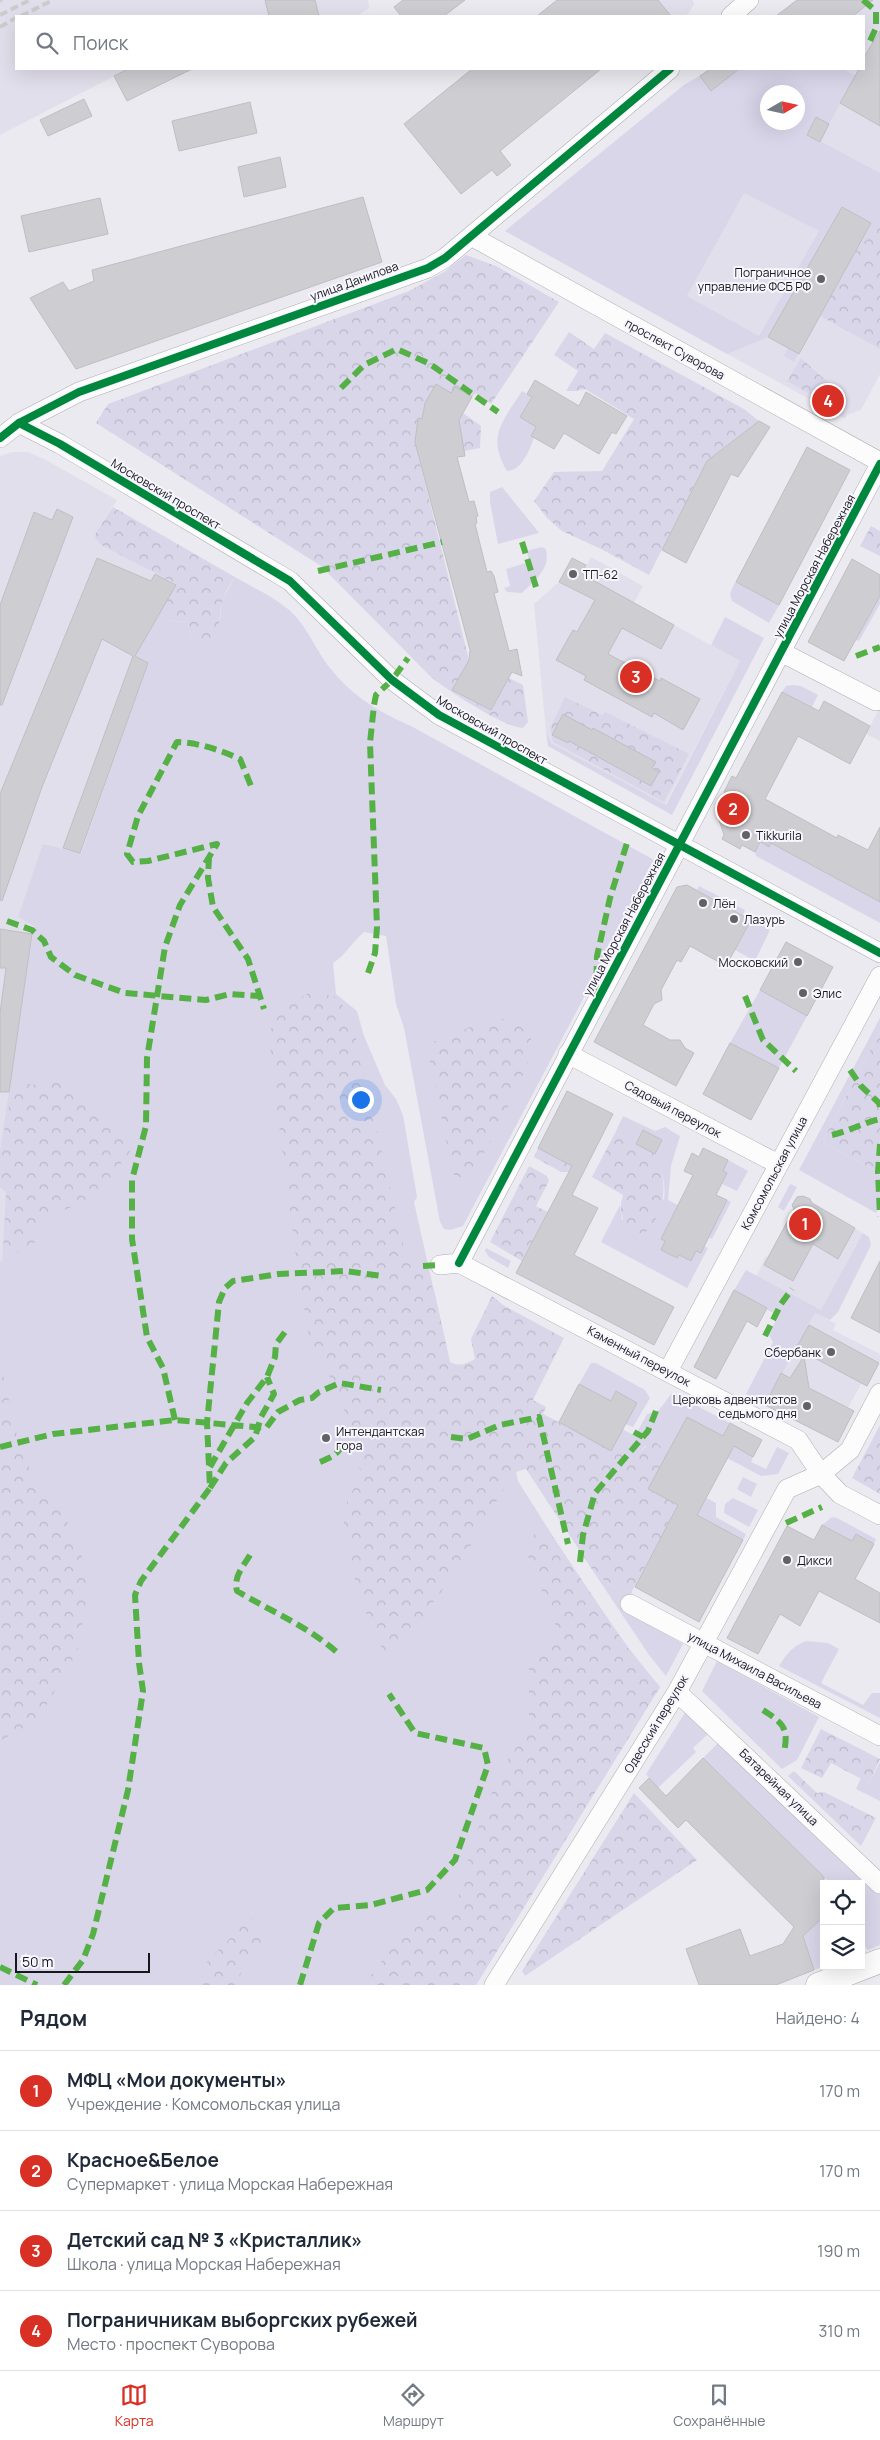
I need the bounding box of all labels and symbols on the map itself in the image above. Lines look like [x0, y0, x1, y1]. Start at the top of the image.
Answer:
north arrow [760, 85, 805, 130]
street label: улица Данилова [307, 257, 401, 305]
place label: Пограничное управление ФСБ РФ [698, 264, 811, 295]
marker: Пограничное управление ФСБ РФ [815, 273, 827, 285]
street label: проспект Суворова [622, 314, 728, 384]
pin: 4 [812, 382, 844, 420]
street label: Московский проспект [108, 454, 224, 534]
street label: улица Морская Набережная [769, 491, 859, 641]
place label: ТП-62 [583, 566, 618, 583]
marker: ТП-62 [567, 568, 579, 580]
pin: 3 [620, 658, 652, 696]
street label: Московский проспект [433, 691, 551, 769]
pin: 2 [717, 790, 749, 828]
place label: Tikkurila [756, 827, 802, 844]
marker: Tikkurila [740, 829, 752, 841]
street label: улица Морская Набережная [579, 849, 669, 999]
place label: Лён [713, 895, 736, 912]
marker: Лён [697, 897, 709, 909]
place label: Лазурь [744, 911, 785, 928]
marker: Лазурь [728, 913, 740, 925]
place label: Московский [719, 954, 788, 971]
marker: Московский [792, 956, 804, 968]
place label: Элис [813, 985, 842, 1002]
marker: Элис [797, 987, 809, 999]
street label: Садовый переулок [622, 1076, 725, 1142]
your location [348, 1087, 374, 1113]
street label: Комсомольская улица [737, 1113, 811, 1233]
pin: 1 [789, 1205, 821, 1243]
street label: Каменный переулок [584, 1322, 694, 1391]
place label: Сбербанк [765, 1344, 822, 1361]
marker: Сбербанк [825, 1346, 837, 1358]
place label: Церковь адвентистов седьмого дня [673, 1391, 798, 1422]
marker: Церковь адвентистов седьмого дня [801, 1400, 813, 1412]
place label: Интендантская гора [336, 1423, 424, 1454]
marker: Интендантская гора [320, 1432, 332, 1444]
place label: Дикси [797, 1552, 832, 1569]
marker: Дикси [781, 1554, 793, 1566]
street label: улица Михаила Васильева [685, 1627, 825, 1713]
street label: Одесский переулок [620, 1671, 693, 1776]
street label: Батарейная улица [736, 1745, 822, 1829]
scale bar [15, 1950, 150, 1973]

